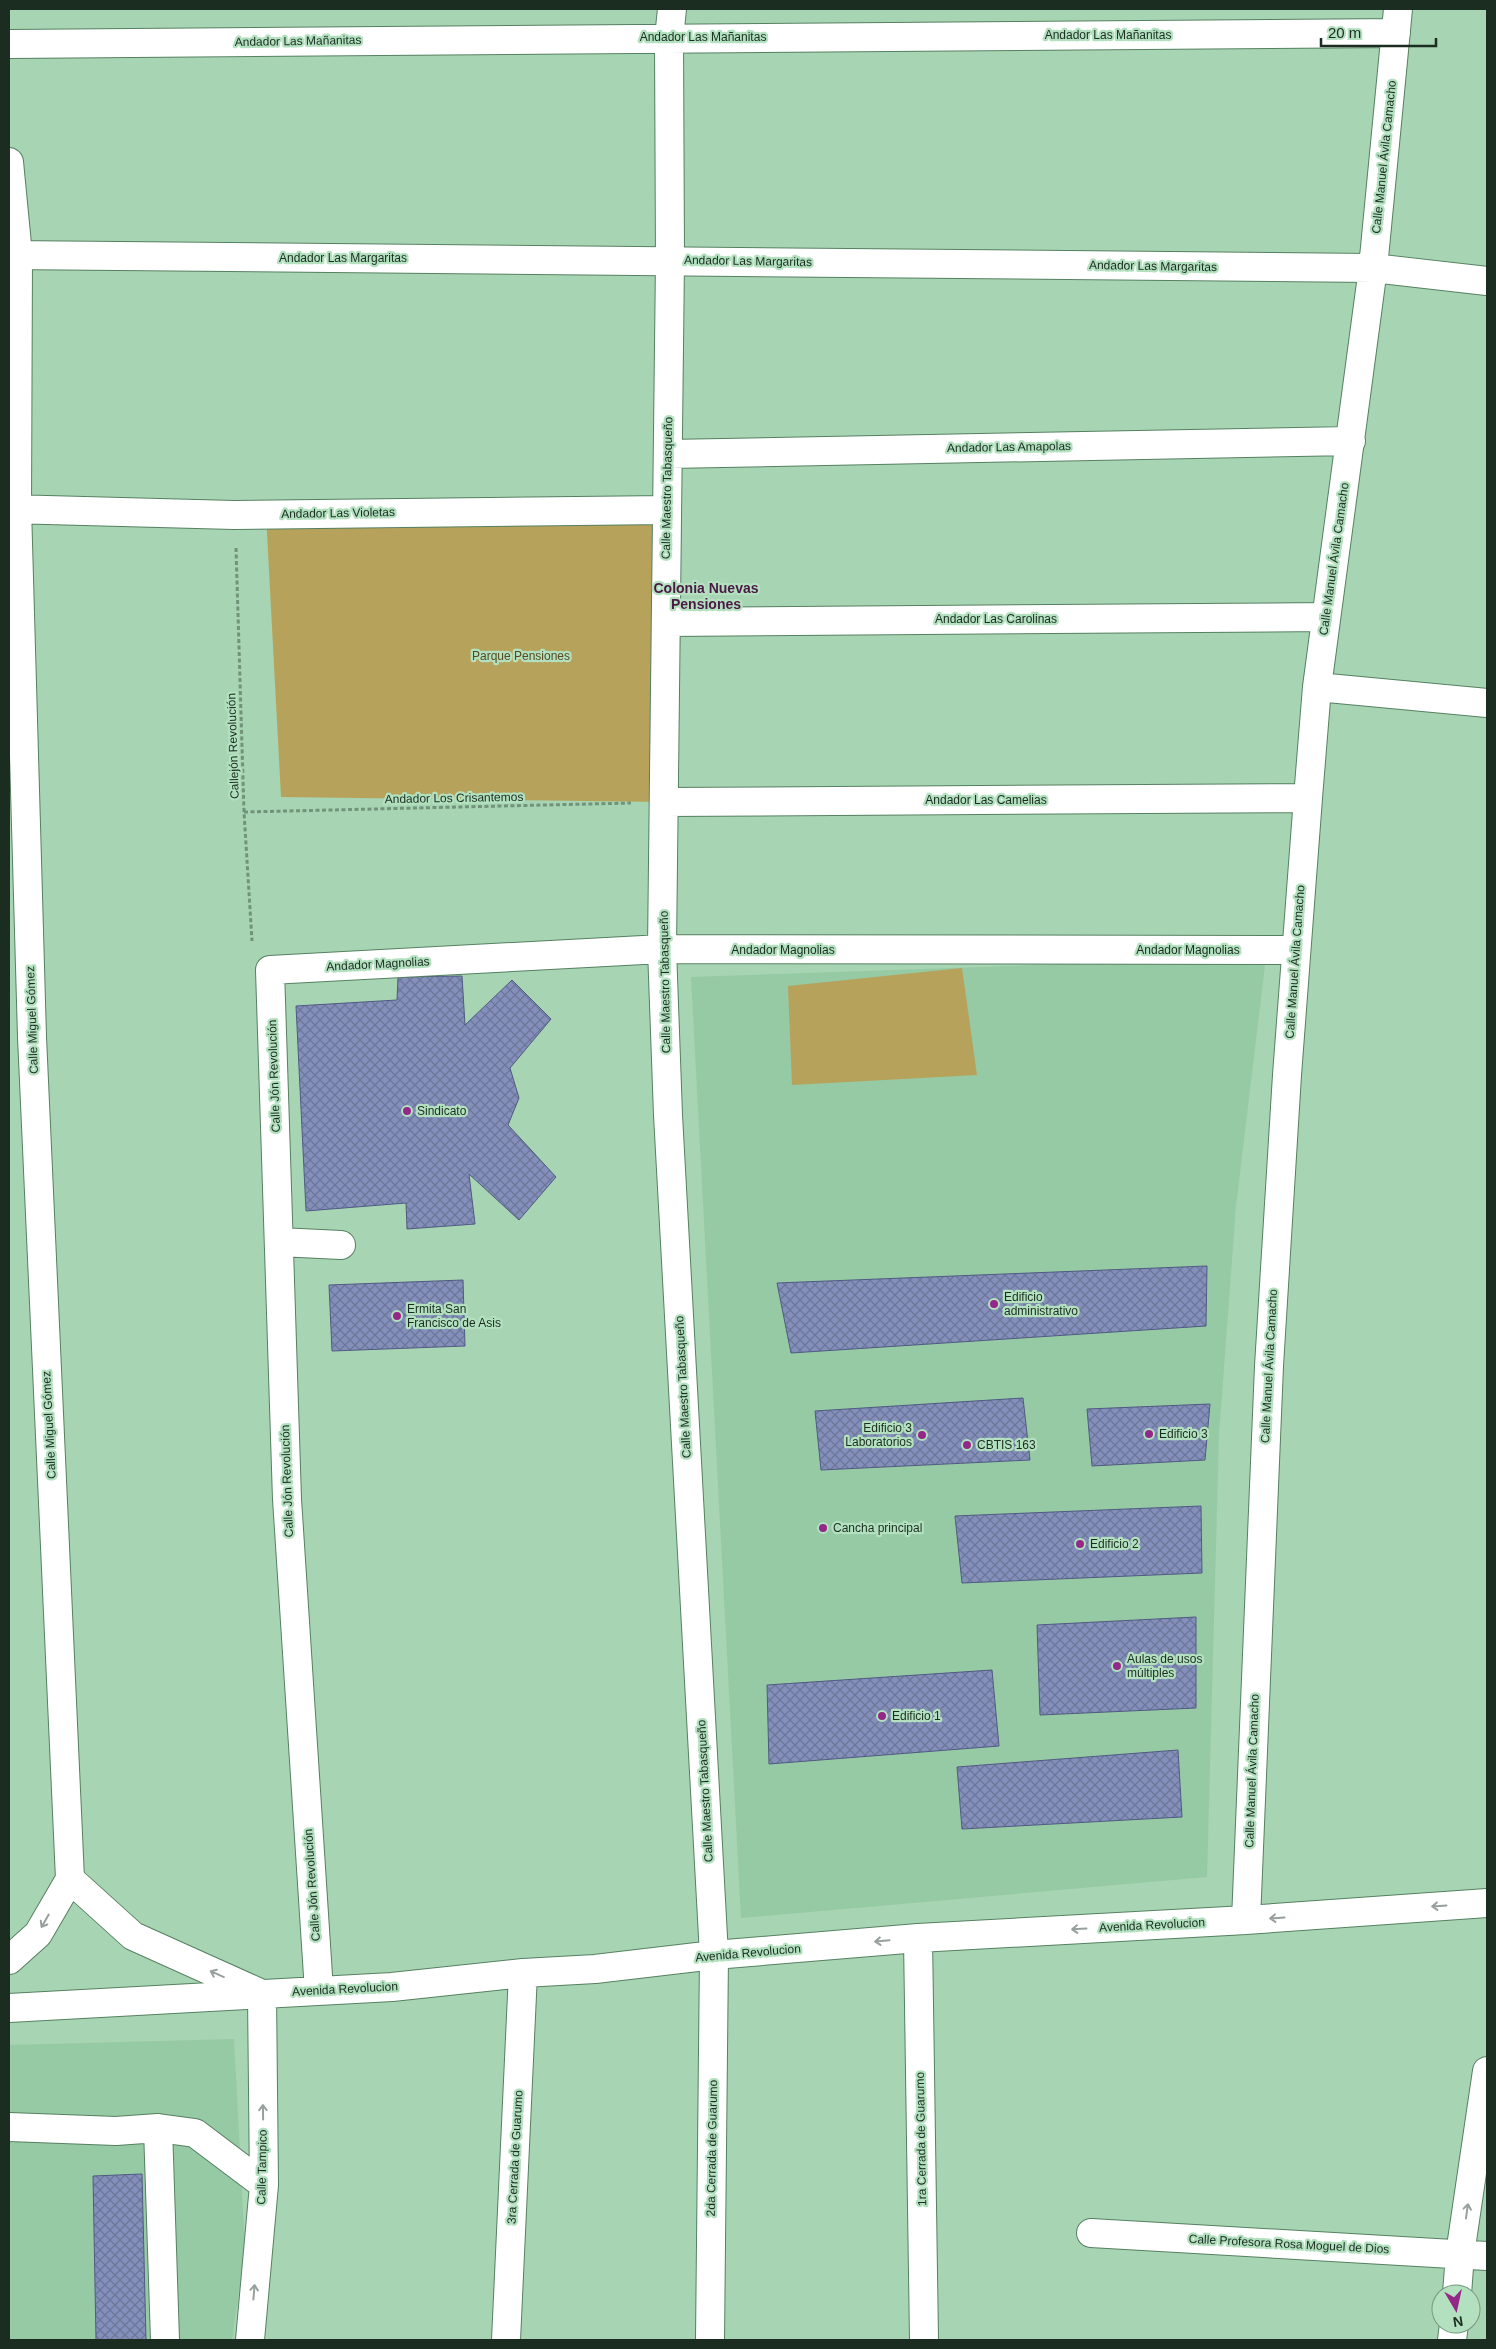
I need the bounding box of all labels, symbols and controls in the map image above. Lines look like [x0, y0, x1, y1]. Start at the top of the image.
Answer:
scale bar [1321, 15, 1436, 47]
text: 20 m [1328, 24, 1361, 41]
street label: Andador Las Mañanitas [1045, 28, 1171, 42]
street label: Andador Las Mañanitas [640, 30, 766, 44]
street label: Andador Las Mañanitas [235, 33, 361, 49]
street label: Calle Manuel Ávila Camacho [1368, 79, 1399, 234]
street label: Andador Las Margaritas [279, 251, 407, 265]
street label: Andador Las Margaritas [684, 253, 812, 269]
street label: Andador Las Margaritas [1089, 258, 1217, 274]
street label: Calle Maestro Tabasqueño [659, 416, 675, 559]
street label: Andador Las Amapolas [947, 439, 1071, 455]
street label: Calle Manuel Ávila Camacho [1315, 481, 1352, 636]
street label: Andador Las Violetas [281, 505, 395, 521]
district label: Colonia Nuevas Pensiones [653, 580, 759, 612]
street label: Andador Las Carolinas [935, 612, 1057, 626]
park label: Parque Pensiones [472, 649, 570, 663]
street label: Callejón Revolución [224, 693, 242, 799]
street label: Andador Los Crisantemos [385, 790, 523, 806]
street label: Andador Las Camelias [925, 793, 1047, 807]
street label: Calle Manuel Ávila Camacho [1282, 884, 1307, 1039]
street label: Calle Maestro Tabasqueño [657, 910, 673, 1053]
street label: Andador Magnolias [731, 943, 835, 957]
street label: Andador Magnolias [1136, 943, 1240, 957]
street label: Andador Magnolias [326, 954, 430, 974]
street label: Calle Miguel Gómez [23, 966, 41, 1074]
street label: Calle Jón Revolución [265, 1019, 283, 1133]
place label: Sindicato [417, 1104, 467, 1118]
marker: Sindicato [401, 1105, 413, 1117]
street label: Calle Manuel Ávila Camacho [1257, 1288, 1280, 1443]
place label: Edificio administrativo [1004, 1290, 1078, 1318]
marker: Edificio administrativo [988, 1298, 1000, 1310]
place label: Ermita San Francisco de Asis [407, 1302, 501, 1330]
marker: Ermita San Francisco de Asis [391, 1310, 403, 1322]
street label: Calle Maestro Tabasqueño [672, 1315, 694, 1459]
street label: Calle Miguel Gómez [39, 1371, 59, 1479]
place label: Edificio 3 Laboratorios [845, 1421, 912, 1449]
street label: Calle Jón Revolución [278, 1424, 296, 1538]
place label: Edificio 3 [1159, 1427, 1208, 1441]
marker: Edificio 3 [1143, 1428, 1155, 1440]
marker: Edificio 3 Laboratorios [916, 1429, 928, 1441]
place label: CBTIS 163 [977, 1438, 1036, 1452]
marker: CBTIS 163 [961, 1439, 973, 1451]
place label: Cancha principal [833, 1521, 922, 1535]
marker: Cancha principal [817, 1522, 829, 1534]
place label: Edificio 2 [1090, 1537, 1139, 1551]
marker: Edificio 2 [1074, 1538, 1086, 1550]
place label: Aulas de usos múltiples [1127, 1652, 1202, 1680]
marker: Aulas de usos múltiples [1111, 1660, 1123, 1672]
street label: Calle Manuel Ávila Camacho [1241, 1693, 1262, 1848]
place label: Edificio 1 [892, 1709, 941, 1723]
marker: Edificio 1 [876, 1710, 888, 1722]
street label: Calle Maestro Tabasqueño [694, 1719, 716, 1863]
street label: Calle Jón Revolución [301, 1828, 323, 1942]
one-way arrow [1431, 1902, 1447, 1911]
one-way arrow [40, 1913, 50, 1928]
one-way arrow [1269, 1913, 1285, 1923]
street label: Avenida Revolucion [1099, 1915, 1205, 1935]
one-way arrow [1072, 1925, 1088, 1934]
one-way arrow [875, 1936, 891, 1946]
street label: Avenida Revolucion [695, 1941, 801, 1965]
one-way arrow [210, 1969, 225, 1979]
street label: Avenida Revolucion [292, 1979, 398, 1999]
street label: 1ra Cerrada de Guarumo [913, 2072, 929, 2206]
street label: 2da Cerrada de Guarumo [704, 2079, 720, 2216]
street label: 3ra Cerrada de Guarumo [505, 2089, 526, 2224]
one-way arrow [258, 2104, 268, 2120]
street label: Calle Tampico [254, 2129, 270, 2205]
one-way arrow [1462, 2203, 1472, 2219]
street label: Calle Profesora Rosa Moguel de Dios [1188, 2232, 1390, 2256]
one-way arrow [249, 2284, 259, 2300]
north arrow [1431, 2284, 1481, 2334]
text: N [1452, 2313, 1464, 2331]

